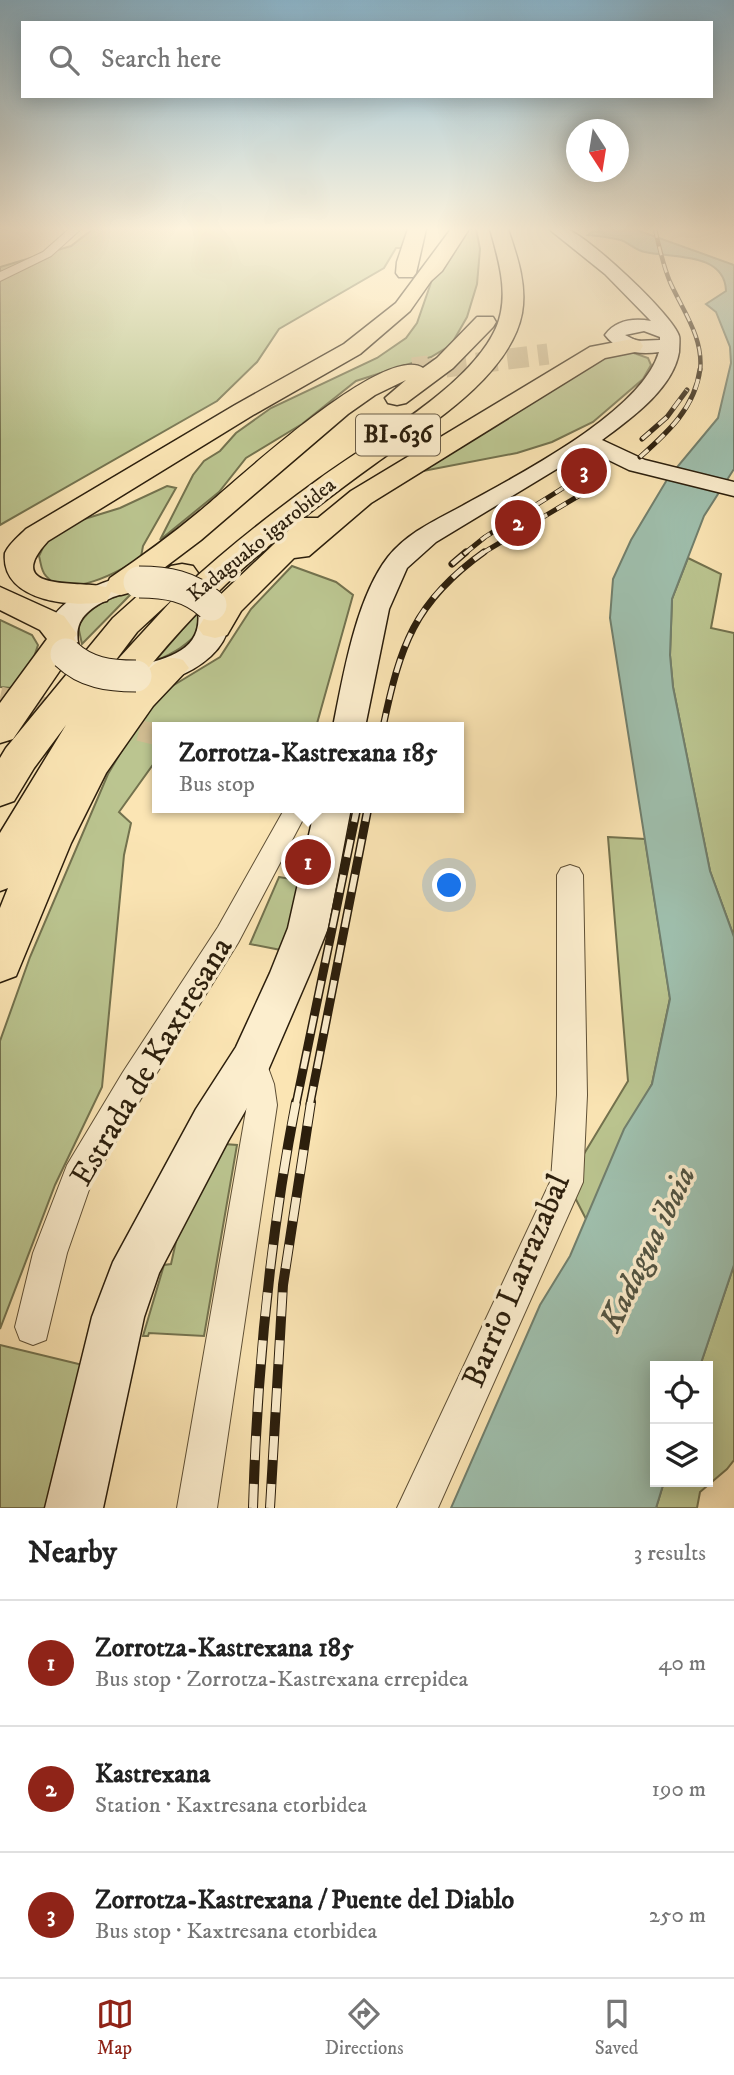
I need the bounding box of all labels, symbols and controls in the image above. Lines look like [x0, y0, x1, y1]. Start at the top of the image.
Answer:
search box [21, 21, 713, 98]
icon: search [45, 41, 83, 79]
text: Search here [101, 43, 221, 76]
north arrow [566, 119, 629, 182]
road number: BI-636 [356, 414, 440, 456]
pin: 3 [561, 445, 607, 497]
street label: Kadaguako igarobidea [183, 472, 341, 608]
pin: 2 [495, 497, 541, 549]
popup [152, 722, 464, 813]
text: Zorrotza-Kastrexana 185 [179, 737, 437, 770]
text: Bus stop [179, 770, 255, 799]
pin: 1 [285, 836, 331, 888]
your location [432, 868, 466, 902]
street label: Estrada de Kaxtresana [62, 930, 242, 1194]
water label: Kadagua ibaia [590, 1160, 706, 1339]
street label: Barrio Larrazabal [454, 1168, 580, 1394]
map controls [650, 1361, 713, 1487]
button: locate [650, 1361, 713, 1424]
button: layers [650, 1424, 713, 1487]
text: Nearby [28, 1535, 117, 1572]
text: 3 results [634, 1539, 706, 1568]
text: Zorrotza-Kastrexana 185 [95, 1632, 354, 1665]
text: 1 [47, 1649, 55, 1678]
text: 40 m [658, 1649, 706, 1678]
text: Bus stop · Zorrotza-Kastrexana errepidea [95, 1665, 468, 1694]
text: Kastrexana [95, 1758, 210, 1791]
text: 2 [45, 1775, 57, 1804]
text: 190 m [652, 1775, 706, 1804]
text: Station · Kaxtresana etorbidea [95, 1791, 367, 1820]
text: Zorrotza-Kastrexana / Puente del Diablo [95, 1884, 514, 1917]
text: 3 [47, 1901, 55, 1930]
text: 250 m [649, 1901, 706, 1930]
text: Bus stop · Kaxtresana etorbidea [95, 1917, 377, 1946]
tab: Map [96, 1995, 134, 2060]
tab: Directions [325, 1995, 404, 2060]
tab: Saved [595, 1995, 638, 2060]

